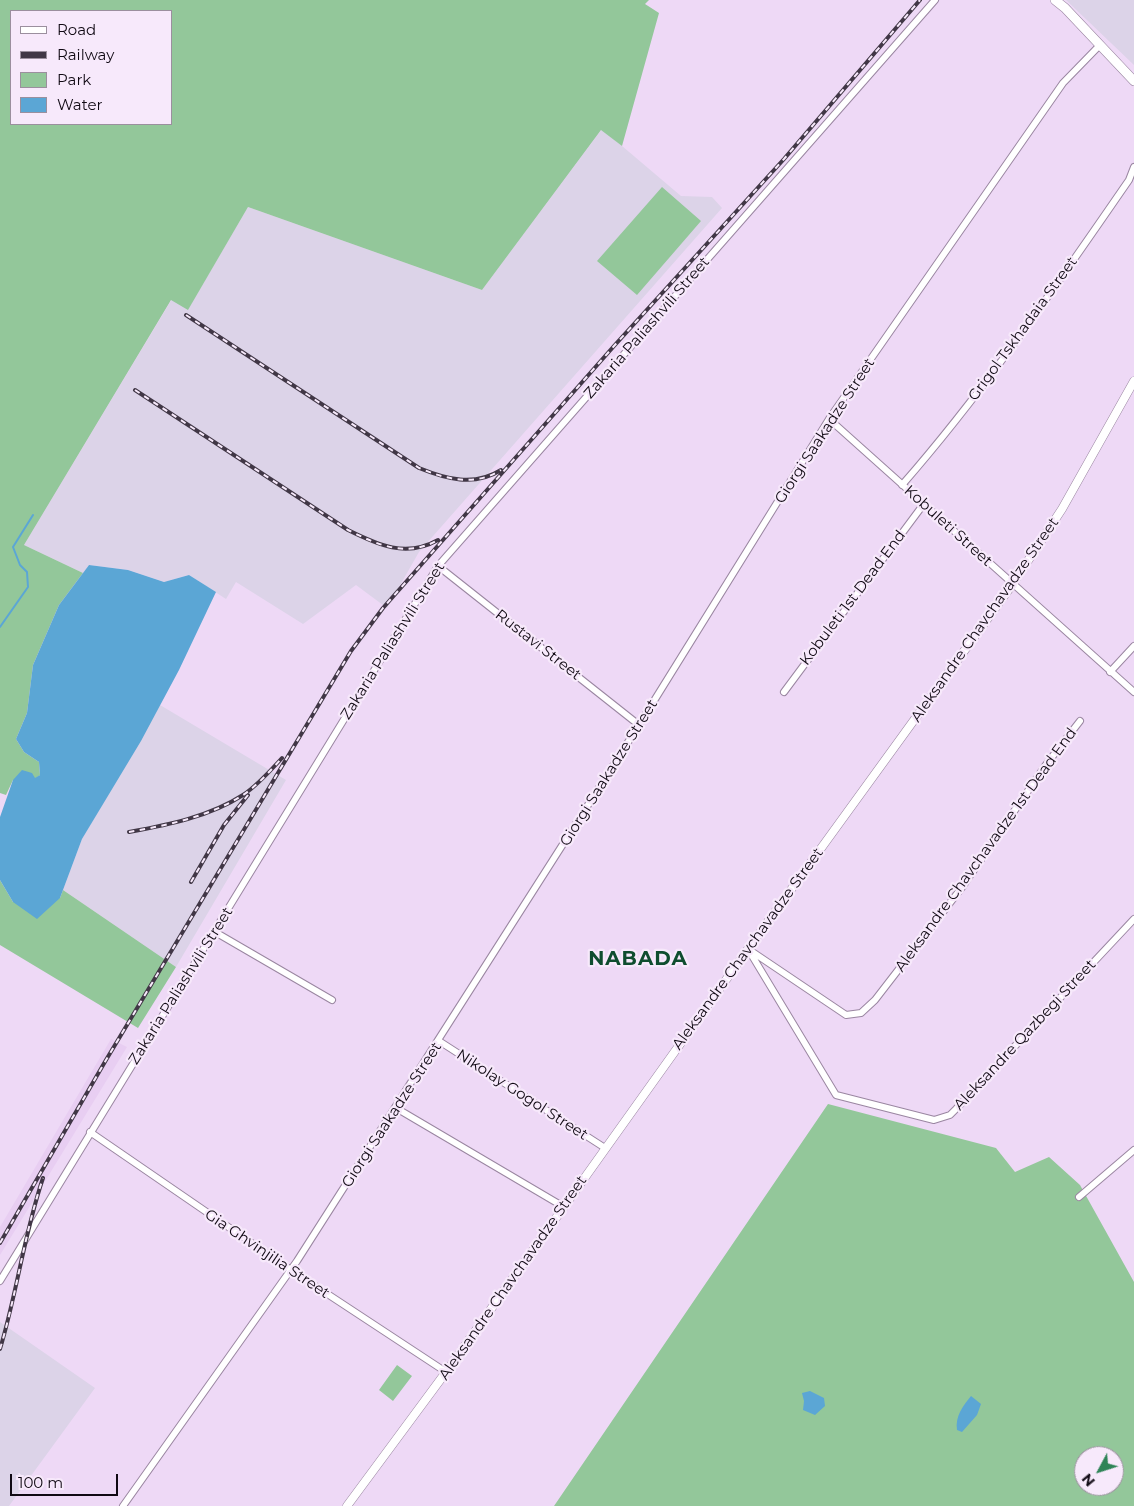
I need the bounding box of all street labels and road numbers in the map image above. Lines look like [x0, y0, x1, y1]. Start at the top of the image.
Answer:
street label: Zakaria Paliashvili Street [580, 253, 714, 403]
street label: Grigol Tskhadaia Street [965, 253, 1081, 405]
street label: Giorgi Saakadze Street [771, 355, 879, 507]
street label: Kobuleti Street [900, 482, 996, 570]
street label: Aleksandre Chavchavadze Street [907, 514, 1063, 726]
street label: Kobuleti 1st Dead End [796, 527, 910, 669]
street label: Zakaria Paliashvili Street [337, 559, 449, 723]
street label: Rustavi Street [491, 606, 585, 684]
street label: Giorgi Saakadze Street [556, 696, 662, 850]
street label: Aleksandre Chavchavadze 1st Dead End [891, 725, 1081, 975]
street label: Aleksandre Chavchavadze Street [669, 845, 827, 1053]
street label: Zakaria Paliashvili Street [125, 904, 237, 1068]
street label: Aleksandre Qazbegi Street [950, 956, 1100, 1114]
street label: Giorgi Saakadze Street [338, 1039, 446, 1191]
street label: Nikolay Gogol Street [453, 1046, 591, 1144]
street label: Aleksandre Chavchavadze Street [435, 1172, 591, 1384]
street label: Gia Ghvinjilia Street [201, 1206, 333, 1302]

